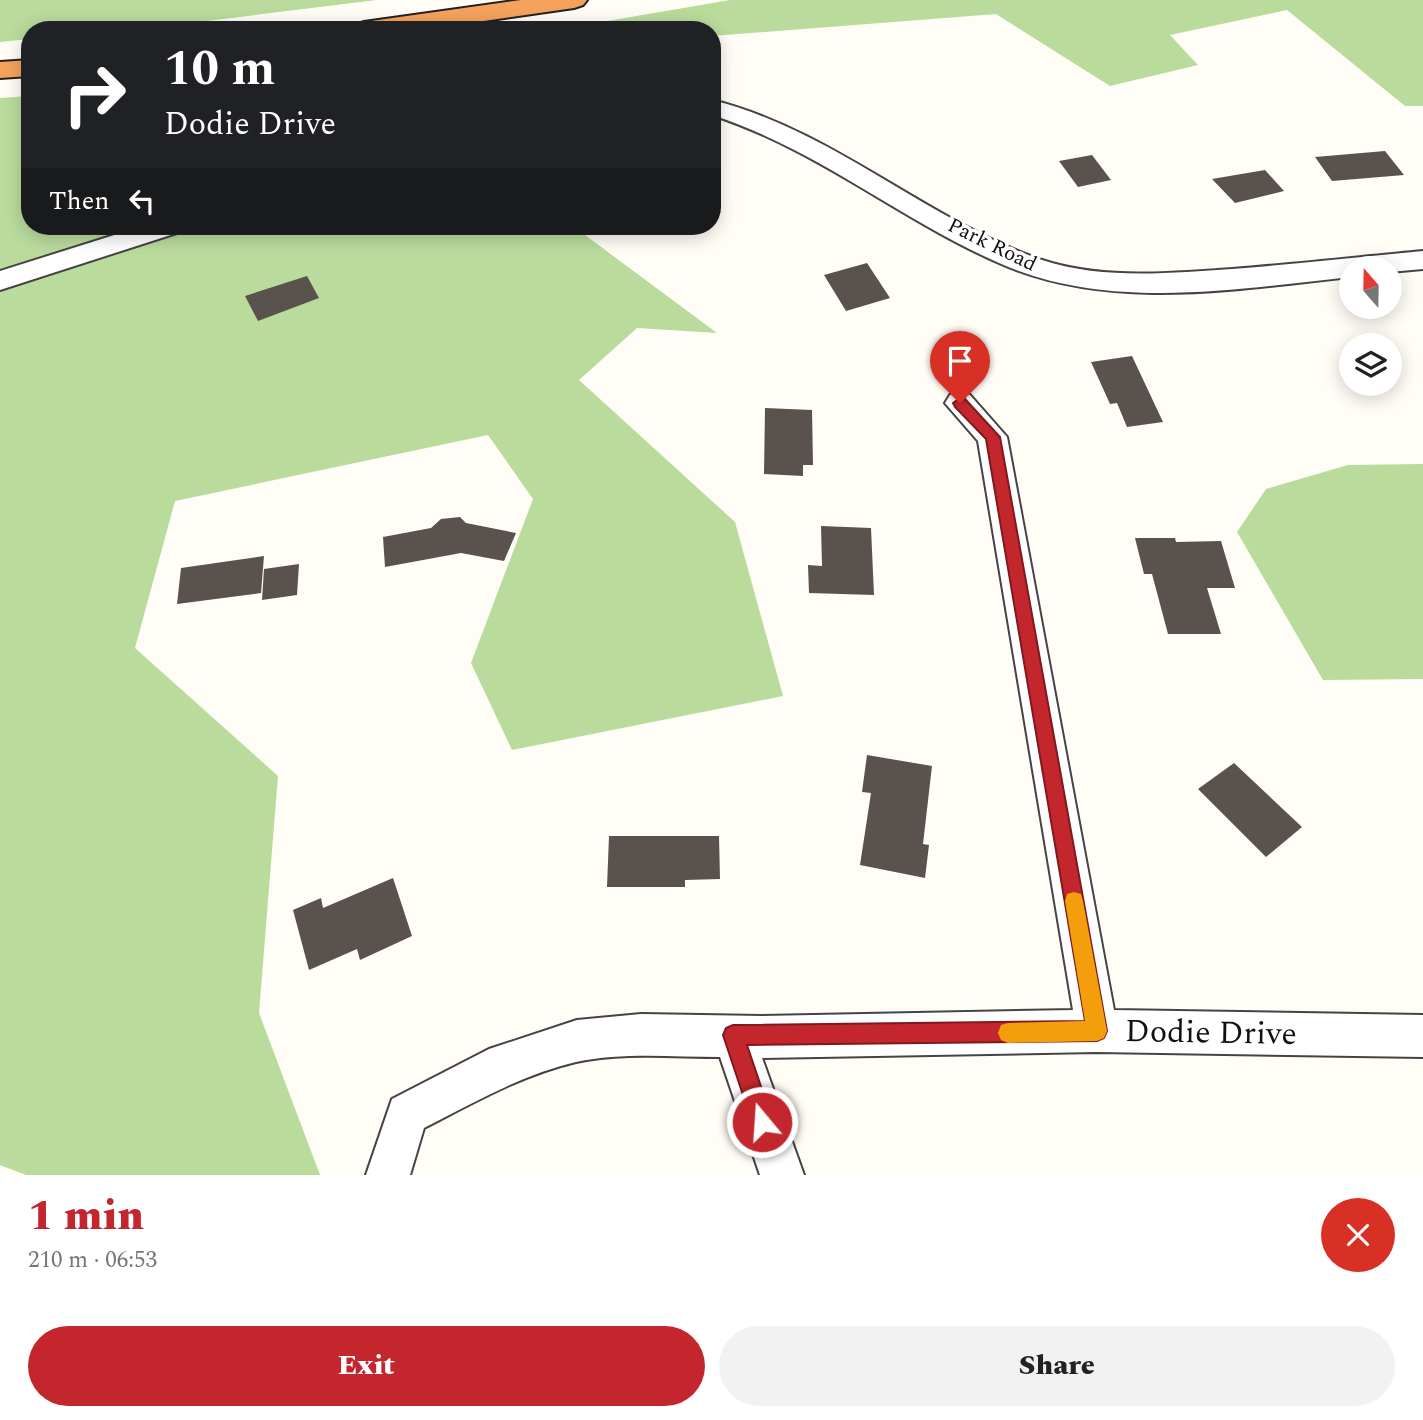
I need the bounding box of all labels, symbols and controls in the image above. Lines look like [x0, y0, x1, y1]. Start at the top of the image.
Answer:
text: 10 m [164, 32, 275, 107]
icon: right [49, 49, 140, 140]
text: Dodie Drive [164, 100, 336, 149]
text: Then [49, 181, 109, 221]
icon: left [123, 182, 161, 220]
street label: Park Road [942, 210, 1042, 280]
north arrow [1339, 256, 1402, 318]
map controls [1339, 256, 1402, 396]
pin [930, 331, 990, 403]
button: layers [1339, 333, 1402, 396]
icon: arrive [941, 342, 979, 380]
street label: Dodie Drive [1125, 1007, 1297, 1059]
position arrow [725, 1085, 799, 1159]
text: 1 min [28, 1185, 144, 1248]
button: close [1321, 1198, 1395, 1272]
text: 210 m · 06:53 [28, 1243, 157, 1278]
button: Exit [28, 1326, 705, 1406]
button: Share [719, 1326, 1395, 1406]

